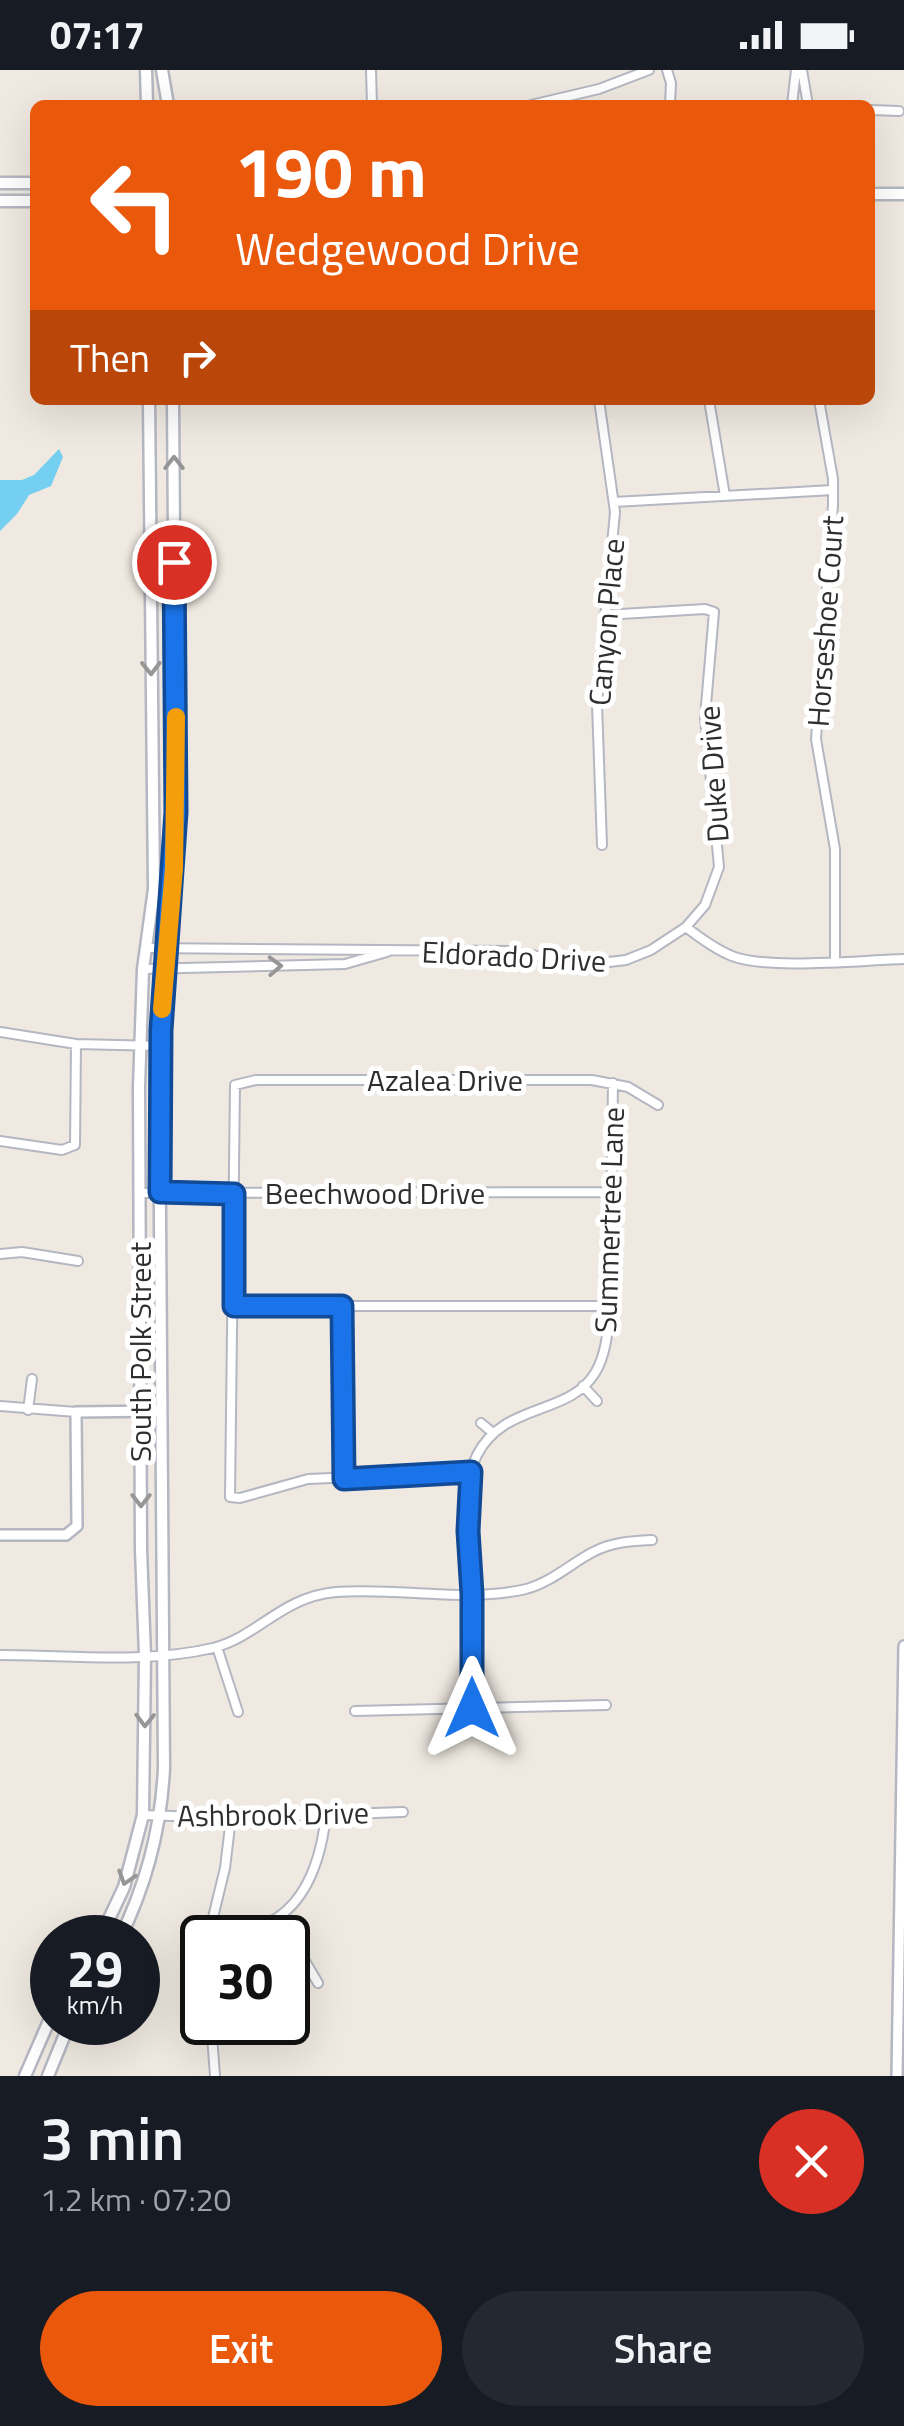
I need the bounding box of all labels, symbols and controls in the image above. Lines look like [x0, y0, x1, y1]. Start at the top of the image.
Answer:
text: 07:17 [50, 6, 145, 64]
text: 190 m [235, 118, 427, 224]
icon: left [70, 140, 200, 270]
text: Wedgewood Drive [235, 214, 580, 282]
text: Then [70, 329, 150, 387]
icon: right [170, 330, 225, 385]
one-way arrow [163, 454, 185, 470]
street label: Horseshoe Court [795, 513, 855, 728]
pin [132, 520, 217, 605]
icon: arrive [147, 535, 202, 590]
street label: Canyon Place [576, 536, 636, 708]
one-way arrow [141, 660, 162, 676]
street label: Duke Drive [685, 704, 741, 844]
street label: Eldorado Drive [421, 928, 607, 984]
one-way arrow [268, 956, 284, 977]
street label: Azalea Drive [367, 1057, 523, 1103]
street label: Summertree Lane [582, 1106, 636, 1334]
street label: Beechwood Drive [265, 1170, 485, 1216]
street label: South Polk Street [117, 1242, 163, 1462]
one-way arrow [130, 1494, 152, 1509]
position arrow [420, 1656, 524, 1760]
one-way arrow [134, 1713, 155, 1729]
street label: Ashbrook Drive [177, 1789, 369, 1839]
one-way arrow [118, 1868, 138, 1885]
speed limit sign: 30 [180, 1915, 310, 2045]
text: 29 [67, 1930, 123, 2006]
text: km/h [67, 1986, 123, 2024]
text: 3 min [40, 2092, 184, 2183]
button: close [759, 2109, 864, 2214]
text: 1.2 km · 07:20 [40, 2175, 232, 2223]
button: Exit [40, 2291, 442, 2406]
button: Share [462, 2291, 864, 2406]

